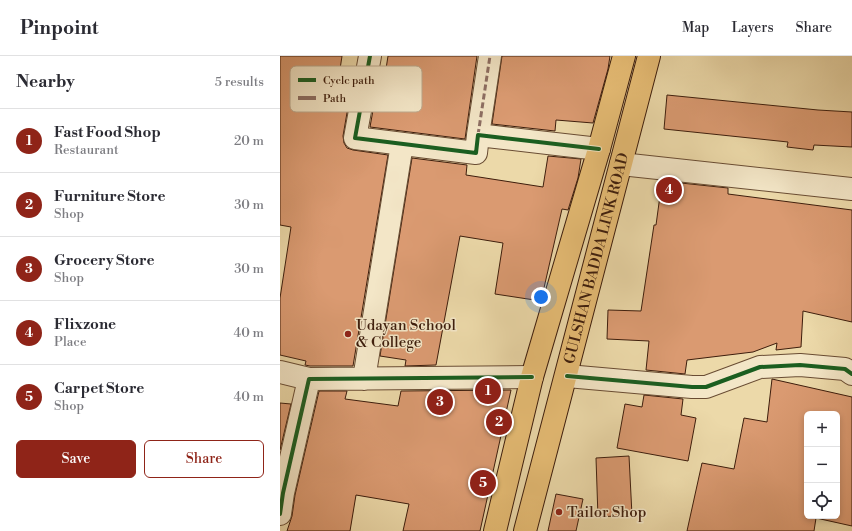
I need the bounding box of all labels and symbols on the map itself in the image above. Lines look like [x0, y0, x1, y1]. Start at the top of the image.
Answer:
legend [290, 66, 422, 112]
text: Cycle path [323, 74, 375, 88]
text: Path [323, 92, 347, 106]
street label: GULSHAN BADDA LINK ROAD [560, 151, 633, 366]
pin: 4 [656, 175, 682, 205]
your location [531, 287, 551, 307]
place label: Udayan School & College [356, 316, 457, 352]
marker: Udayan School & College [343, 329, 353, 339]
pin: 1 [475, 376, 501, 406]
pin: 3 [427, 387, 453, 417]
pin: 2 [486, 407, 512, 437]
pin: 5 [470, 468, 496, 498]
place label: Tailor Shop [567, 503, 646, 522]
marker: Tailor Shop [554, 507, 564, 517]

